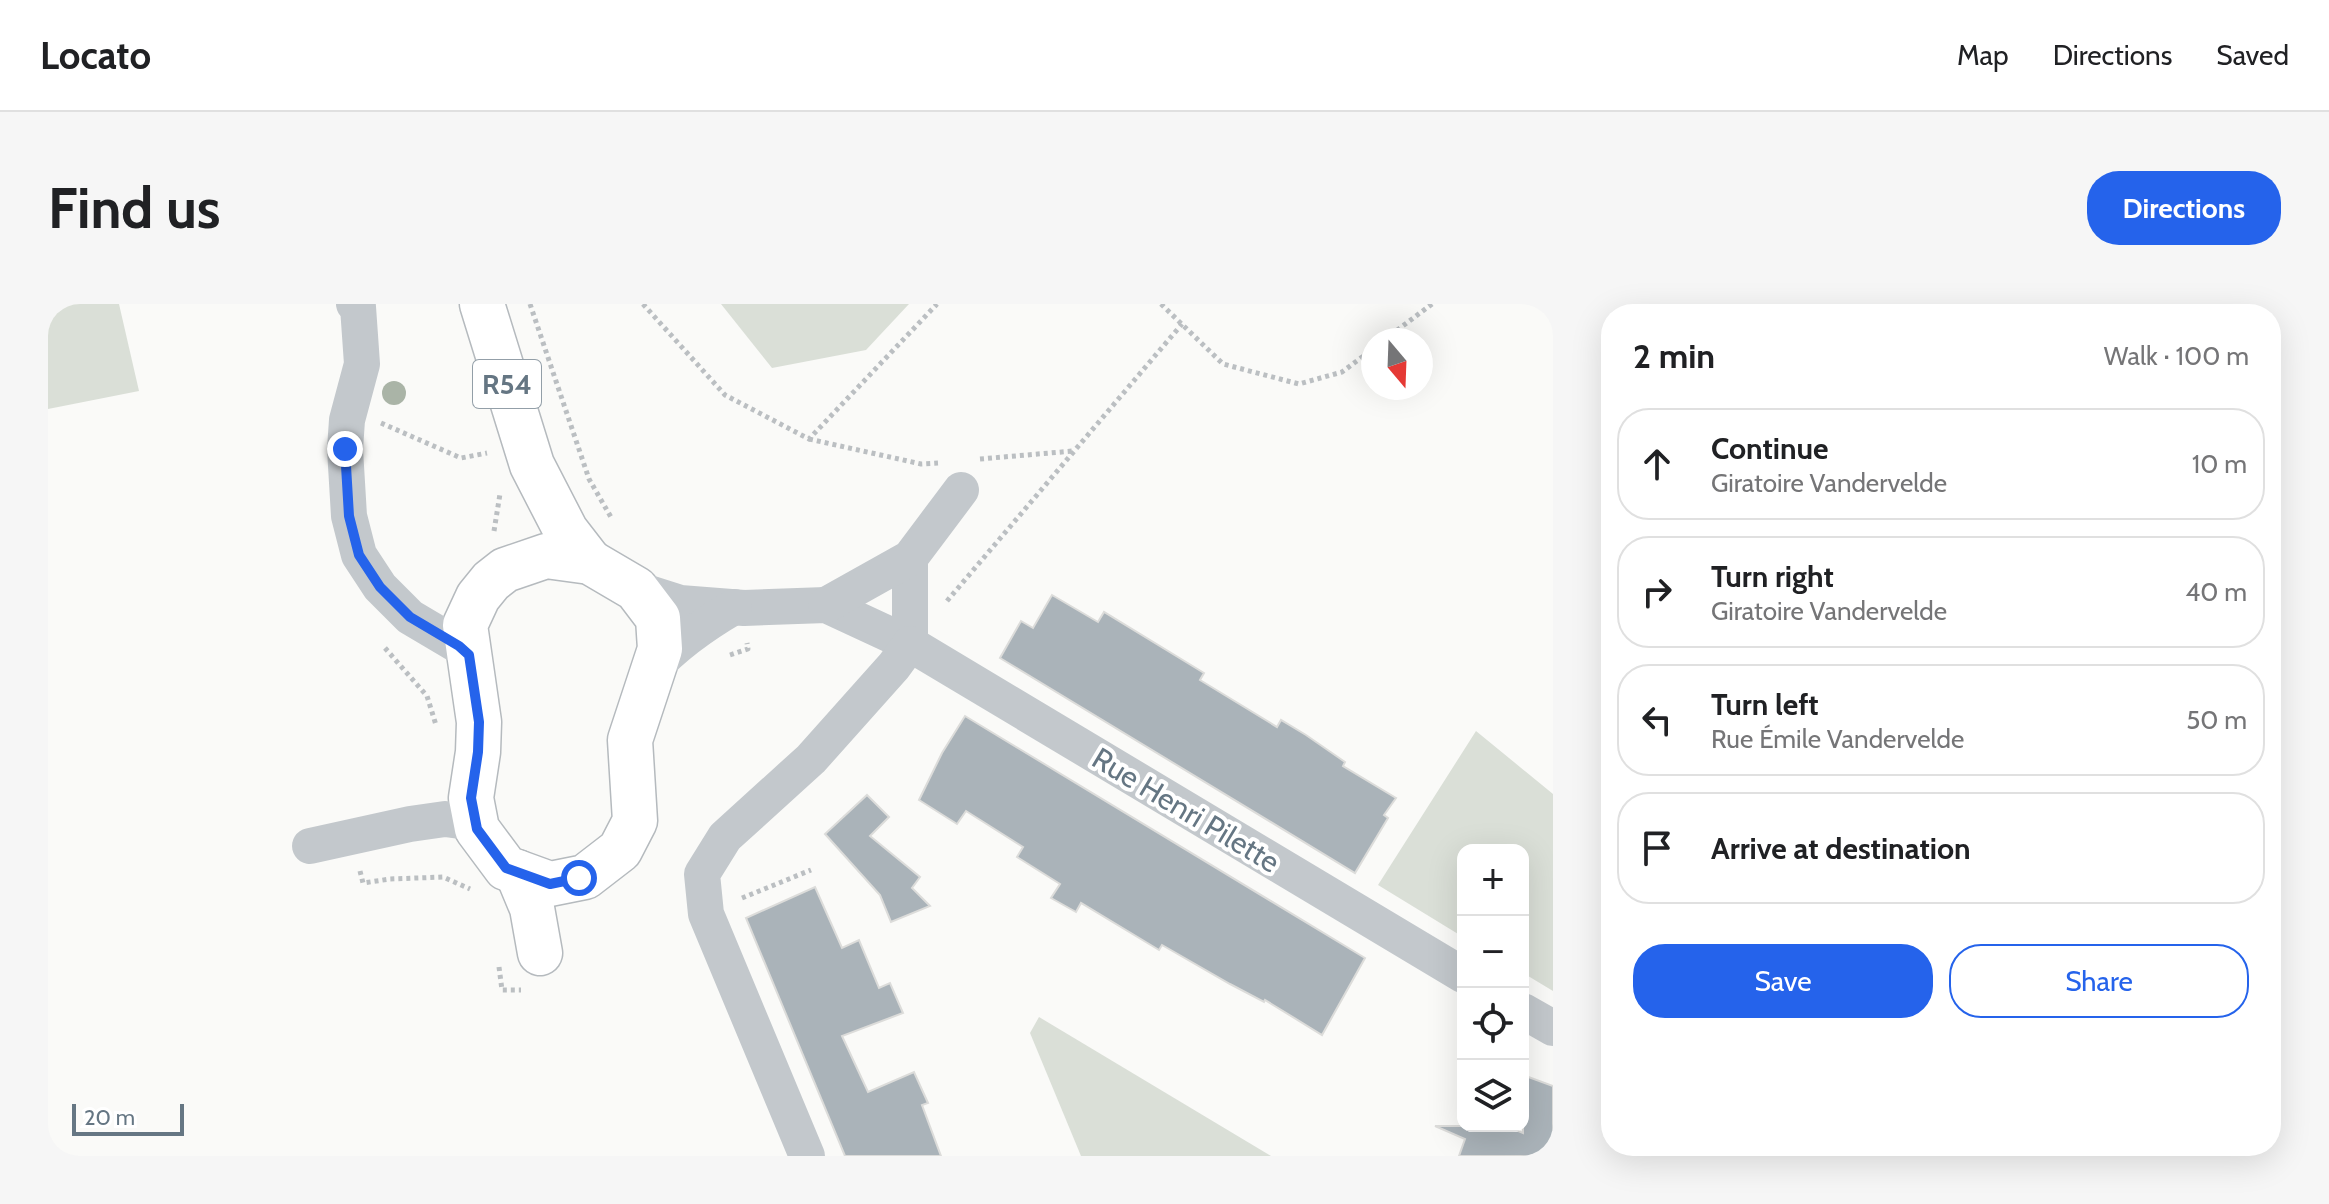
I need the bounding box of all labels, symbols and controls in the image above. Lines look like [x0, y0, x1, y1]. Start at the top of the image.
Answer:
text: Locato [40, 32, 151, 79]
text: Map [1957, 38, 2009, 72]
text: Directions [2053, 38, 2172, 72]
text: Saved [2216, 38, 2289, 72]
button: Directions [2087, 171, 2281, 245]
text: Find us [48, 174, 221, 242]
north arrow [1361, 328, 1433, 400]
text: 2 min [1633, 335, 1715, 377]
text: Walk · 100 m [2104, 340, 2249, 372]
road number: R54 [473, 360, 541, 408]
text: Continue [1711, 430, 1828, 467]
route end [327, 431, 363, 467]
icon: ahead [1635, 442, 1679, 486]
text: 10 m [2192, 448, 2247, 480]
text: Giratoire Vandervelde [1711, 467, 1947, 499]
text: Turn right [1711, 558, 1834, 595]
icon: right [1635, 570, 1679, 614]
text: 40 m [2185, 576, 2247, 608]
text: Giratoire Vandervelde [1711, 595, 1947, 627]
text: Turn left [1711, 686, 1819, 723]
icon: left [1635, 698, 1679, 742]
text: 50 m [2186, 704, 2247, 736]
text: Rue Émile Vandervelde [1711, 723, 1964, 755]
street label: Rue Henri Pilette [1086, 740, 1286, 880]
icon: arrive [1635, 826, 1679, 870]
text: Arrive at destination [1711, 830, 1971, 867]
map controls [1457, 844, 1529, 1132]
button: + [1457, 844, 1529, 916]
route start [561, 860, 597, 896]
button: − [1457, 916, 1529, 988]
button: Save [1633, 944, 1933, 1018]
button: Share [1949, 944, 2249, 1018]
button: locate [1457, 988, 1529, 1060]
button: layers [1457, 1060, 1529, 1132]
scale bar [72, 1100, 184, 1136]
text: 20 m [84, 1104, 135, 1131]

